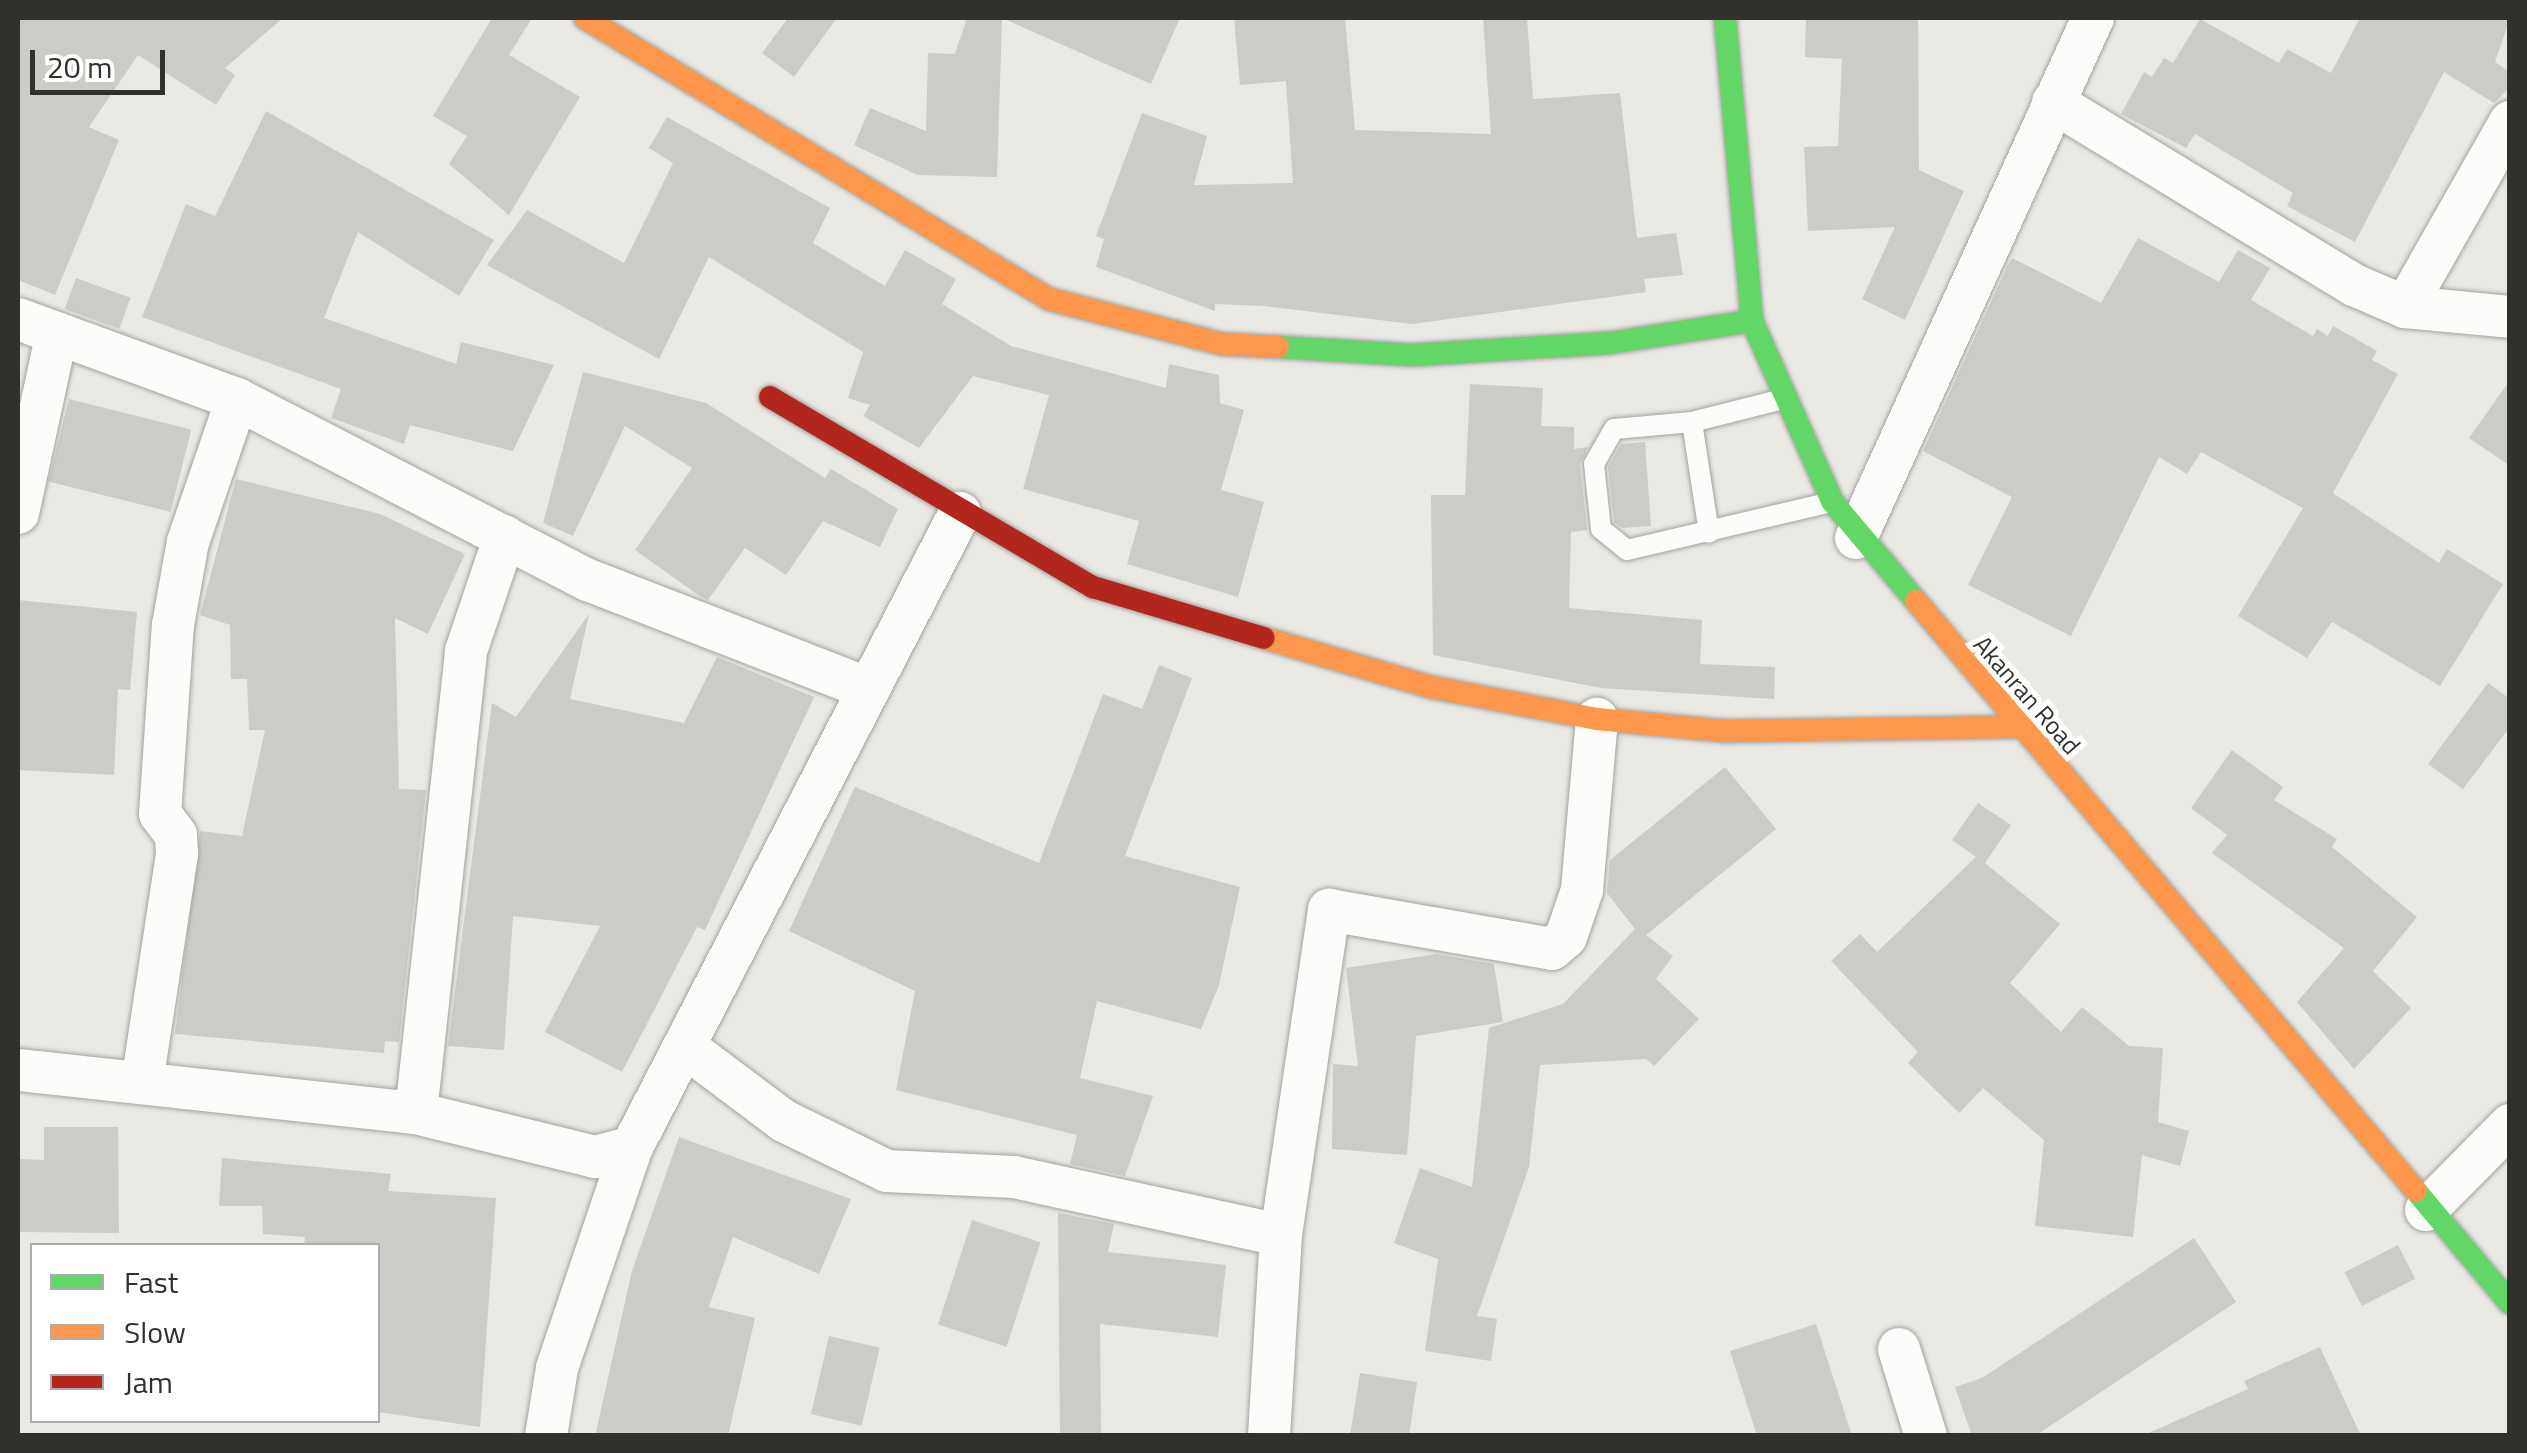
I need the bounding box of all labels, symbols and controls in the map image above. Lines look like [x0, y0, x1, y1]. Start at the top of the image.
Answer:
scale bar [35, 30, 170, 92]
text: 20 m [47, 44, 112, 90]
street label: Akanran Road [1967, 630, 2087, 760]
legend [30, 1243, 380, 1423]
text: Fast [124, 1259, 178, 1305]
text: Slow [124, 1309, 186, 1355]
text: Jam [124, 1359, 173, 1405]

